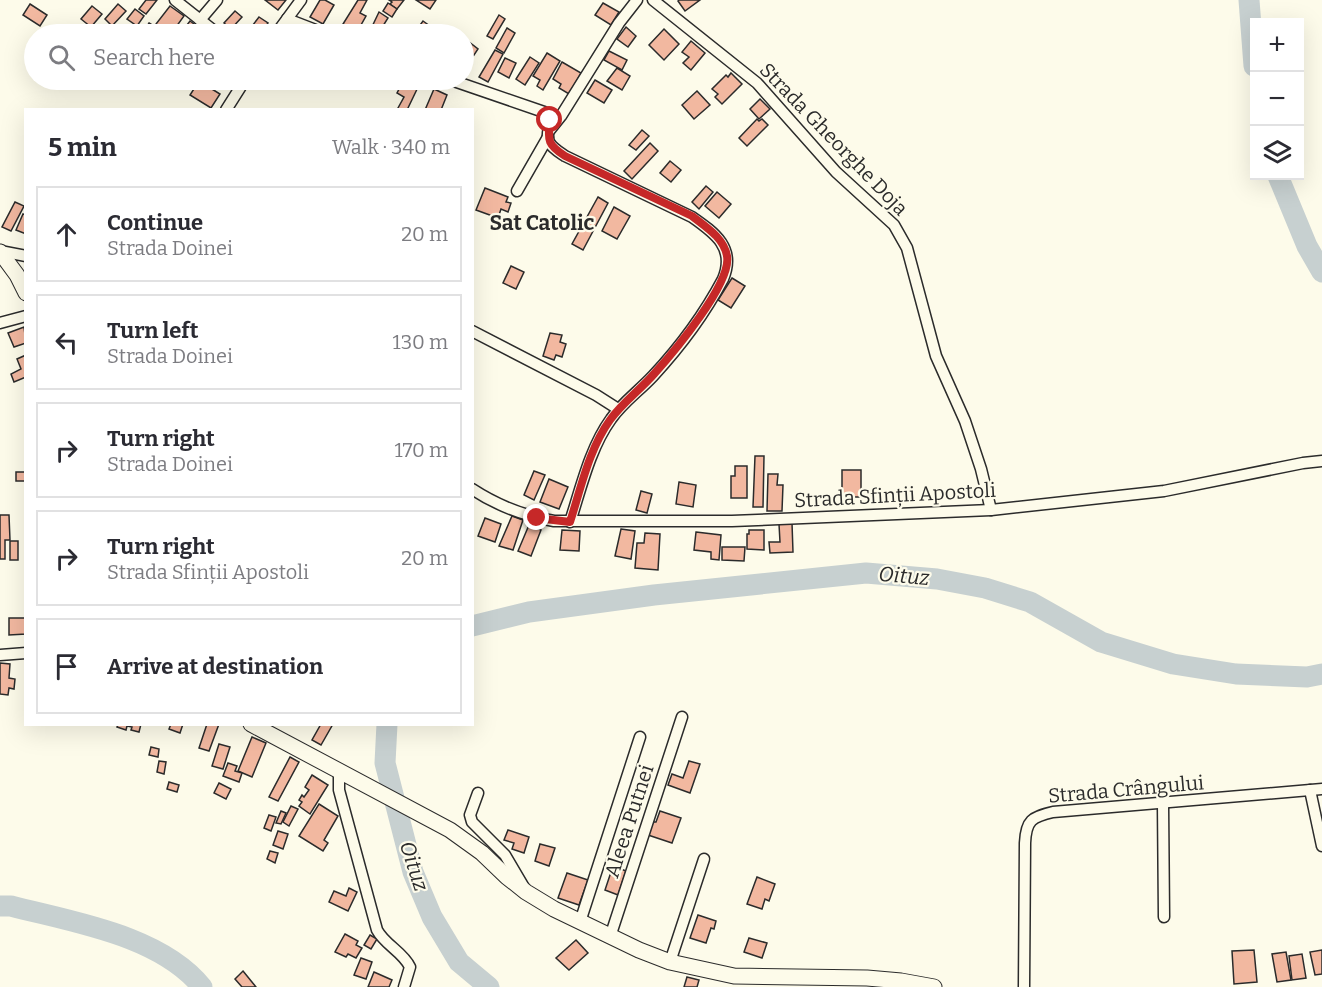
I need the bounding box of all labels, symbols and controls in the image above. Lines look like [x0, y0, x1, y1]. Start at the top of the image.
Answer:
map controls [1250, 18, 1304, 180]
button: + [1250, 18, 1304, 72]
search box [24, 24, 474, 90]
icon: search [45, 41, 78, 74]
text: Search here [93, 44, 215, 71]
street label: Strada Gheorghe Doja [754, 58, 913, 221]
button: − [1250, 72, 1304, 126]
route start [536, 106, 562, 132]
button: layers [1250, 126, 1304, 180]
text: 5 min [48, 132, 117, 163]
text: Walk · 340 m [332, 135, 450, 159]
text: Continue [107, 209, 203, 236]
district label: Sat Catolic [490, 210, 595, 236]
icon: ahead [50, 218, 83, 251]
text: 20 m [401, 222, 448, 246]
text: Strada Doinei [107, 236, 233, 260]
text: Turn left [107, 317, 199, 344]
icon: left [50, 326, 83, 359]
text: 130 m [393, 330, 448, 354]
text: Strada Doinei [107, 344, 233, 368]
text: Turn right [107, 425, 215, 452]
icon: right [50, 434, 83, 467]
text: 170 m [395, 438, 448, 462]
text: Strada Doinei [107, 452, 233, 476]
street label: Strada Sfinții Apostoli [794, 478, 997, 513]
route end [523, 504, 549, 530]
text: Turn right [107, 533, 215, 560]
icon: right [50, 542, 83, 575]
text: 20 m [401, 546, 448, 570]
text: Strada Sfinții Apostoli [107, 560, 309, 584]
water label: Oituz [878, 561, 931, 591]
icon: arrive [50, 650, 83, 683]
text: Arrive at destination [107, 653, 323, 680]
street label: Aleea Putnei [599, 761, 659, 881]
street label: Strada Crângului [1047, 770, 1205, 808]
water label: Oituz [394, 838, 434, 894]

